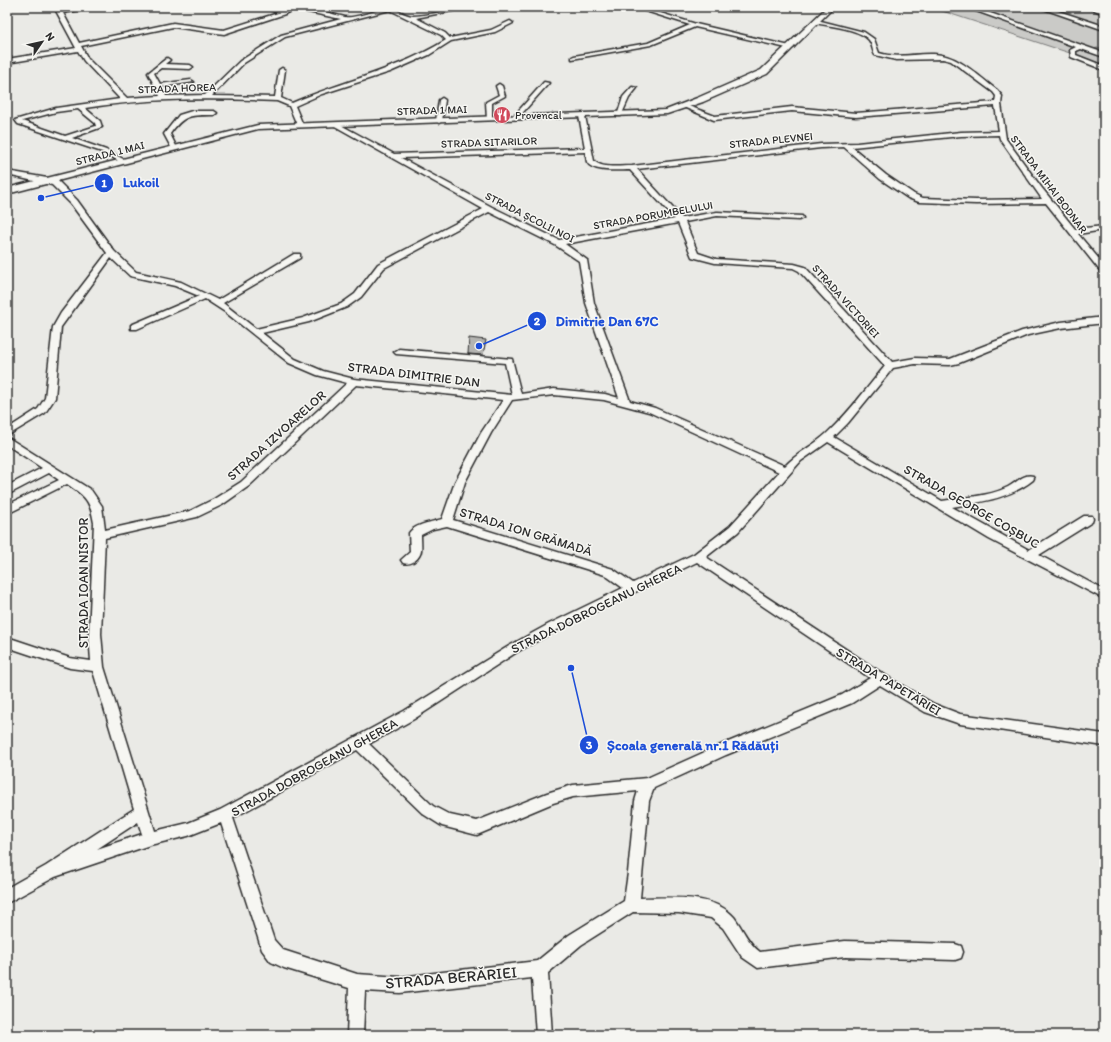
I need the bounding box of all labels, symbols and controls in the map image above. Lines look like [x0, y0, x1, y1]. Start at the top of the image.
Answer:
north arrow [22, 22, 62, 62]
text: N [42, 30, 57, 43]
street label: STRADA HOREA [138, 81, 216, 96]
street label: STRADA 1 MAI [397, 103, 468, 118]
restaurant icon: Provencal [492, 105, 512, 125]
place label: Provencal [515, 109, 562, 122]
street label: STRADA PLEVNEI [729, 130, 814, 151]
street label: STRADA MIHAI BODNAR [1008, 133, 1090, 236]
street label: STRADA SITARILOR [441, 134, 538, 151]
street label: STRADA 1 MAI [74, 139, 146, 168]
callout: Lukoil [94, 170, 167, 196]
text: Lukoil [123, 174, 160, 191]
text: 1 [101, 176, 107, 190]
street label: STRADA ȘCOLII NOI [483, 189, 577, 246]
street label: STRADA PORUMBELULUI [592, 199, 714, 232]
street label: STRADA VICTORIEI [809, 262, 882, 341]
callout: Dimitrie Dan 67C [527, 308, 667, 334]
text: Dimitrie Dan 67C [556, 313, 658, 330]
text: 2 [534, 314, 541, 328]
street label: STRADA DIMITRIE DAN [347, 359, 481, 390]
street label: STRADA IZVOARELOR [224, 387, 329, 484]
street label: STRADA GEORGE COȘBUC [901, 461, 1042, 551]
street label: STRADA ION GRĂMADĂ [458, 504, 594, 559]
street label: STRADA IOAN NISTOR [76, 518, 91, 648]
street label: STRADA DOBROGEANU GHEREA [509, 560, 685, 656]
street label: STRADA PAPETĂRIEI [834, 644, 944, 719]
street label: STRADA DOBROGEANU GHEREA [228, 715, 401, 820]
callout: Școala generală nr.1 Rădăuți [579, 732, 787, 758]
text: Școala generală nr.1 Rădăuți [607, 737, 779, 754]
text: 3 [586, 738, 593, 752]
street label: STRADA BERĂRIEI [384, 962, 518, 993]

